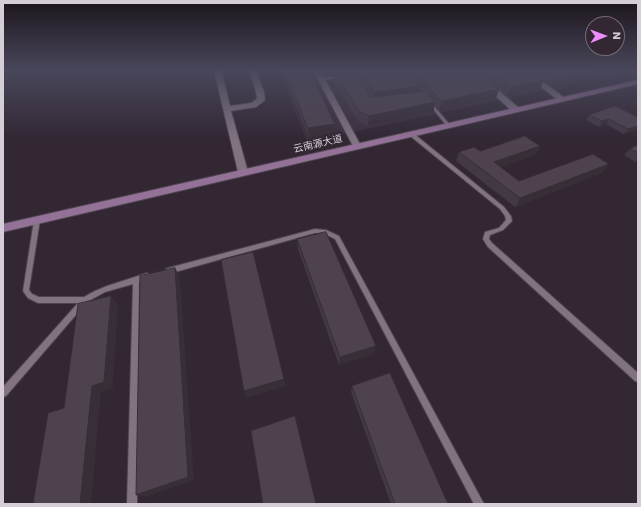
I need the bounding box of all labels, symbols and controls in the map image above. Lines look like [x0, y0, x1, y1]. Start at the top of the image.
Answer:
north arrow [585, 16, 625, 56]
text: N [610, 32, 623, 40]
street label: 云南源大道 [292, 133, 344, 155]

